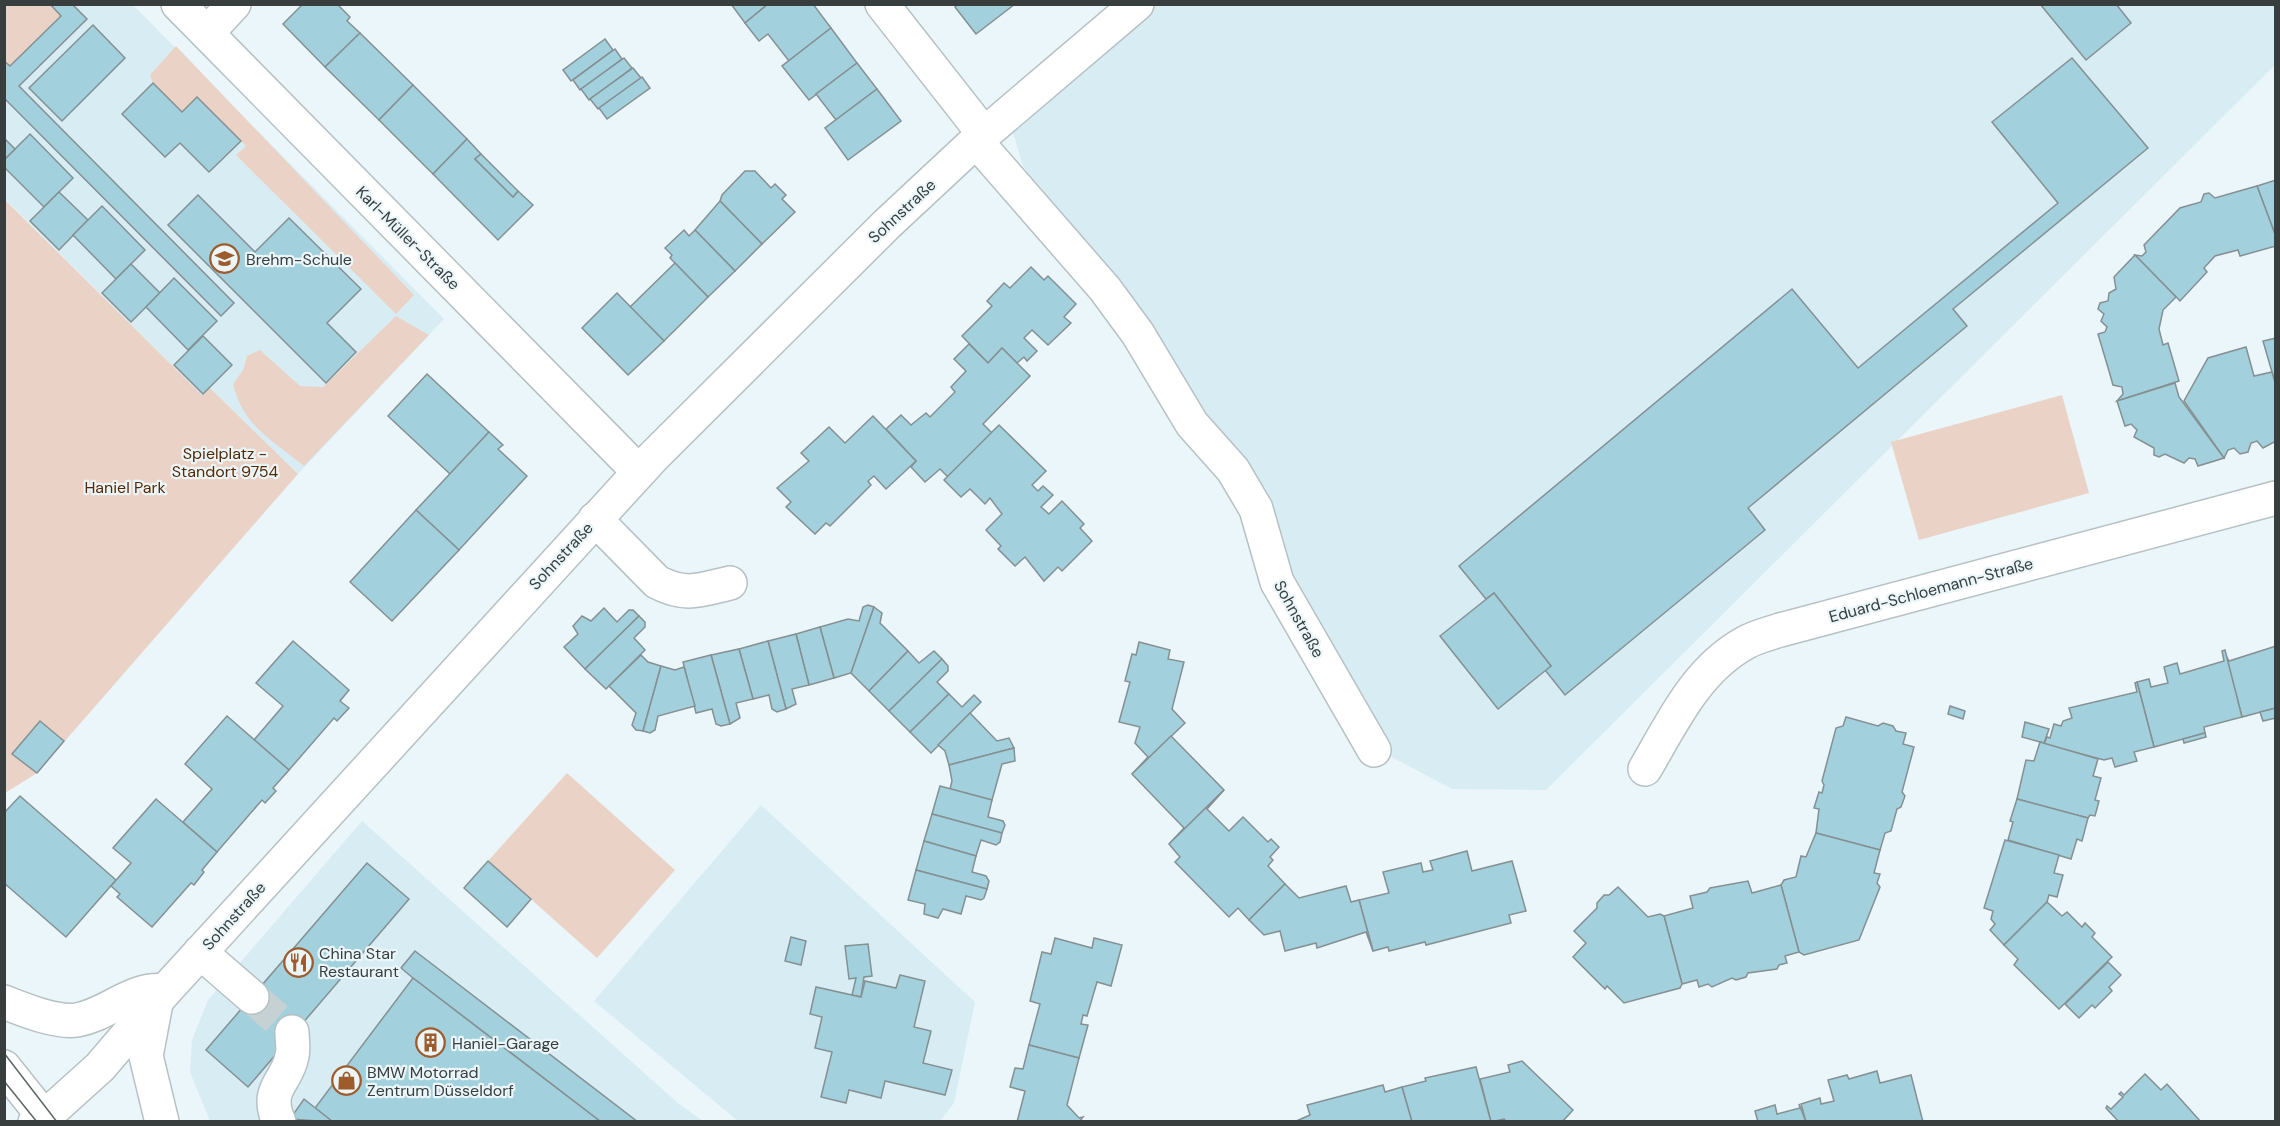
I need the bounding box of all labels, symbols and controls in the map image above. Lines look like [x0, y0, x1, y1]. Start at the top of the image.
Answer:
street label: Sohnstraße [864, 174, 940, 248]
street label: Karl-Müller-Straße [351, 181, 465, 295]
school or university icon: Brehm-Schule [209, 243, 241, 275]
place label: Brehm-Schule [246, 249, 352, 270]
park label: Spielplatz - Standort 9754 [172, 443, 279, 482]
park label: Haniel Park [84, 477, 166, 498]
street label: Sohnstraße [524, 518, 598, 594]
street label: Eduard-Schloemann-Straße [1827, 553, 2035, 627]
street label: Sohnstraße [1269, 577, 1329, 661]
street label: Sohnstraße [198, 877, 270, 955]
place label: China Star Restaurant [319, 943, 399, 982]
restaurant icon: China Star Restaurant [282, 946, 314, 978]
building icon: Haniel-Garage [415, 1027, 447, 1059]
place label: Haniel-Garage [452, 1033, 559, 1054]
place label: BMW Motorrad Zentrum Düsseldorf [367, 1062, 514, 1101]
shop icon: BMW Motorrad Zentrum Düsseldorf [330, 1065, 362, 1097]

